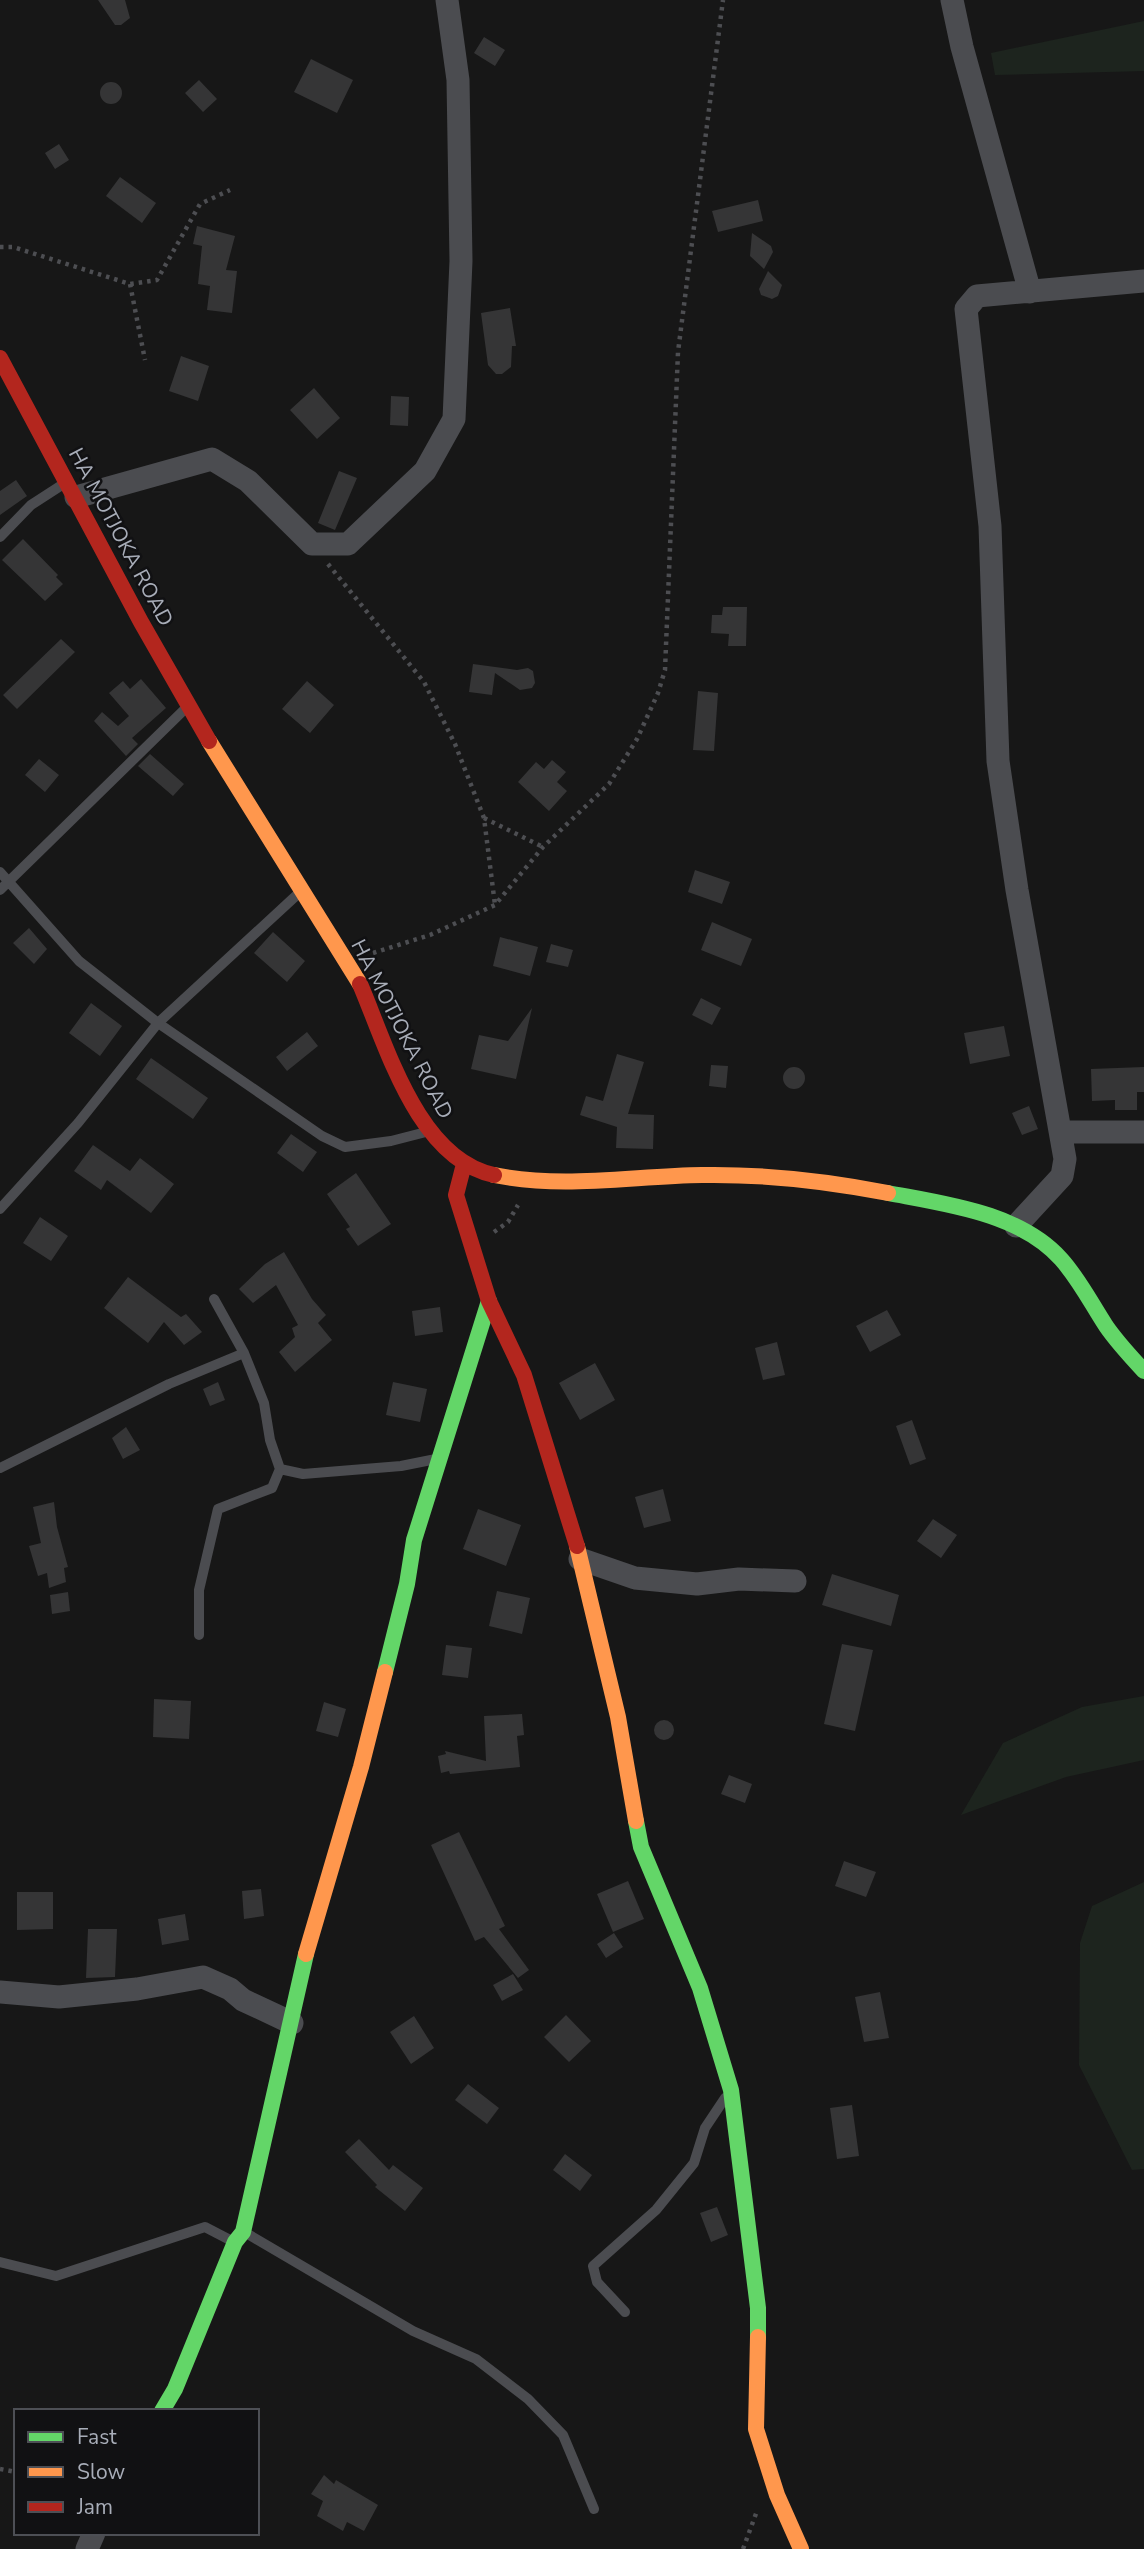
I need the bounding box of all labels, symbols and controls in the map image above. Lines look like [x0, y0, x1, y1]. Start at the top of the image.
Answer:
street label: HA MOTJOKA ROAD [62, 443, 180, 631]
street label: HA MOTJOKA ROAD [345, 934, 459, 1124]
legend [14, 2409, 259, 2535]
text: Fast [77, 2423, 117, 2451]
text: Slow [77, 2458, 126, 2486]
text: Jam [76, 2493, 113, 2521]

